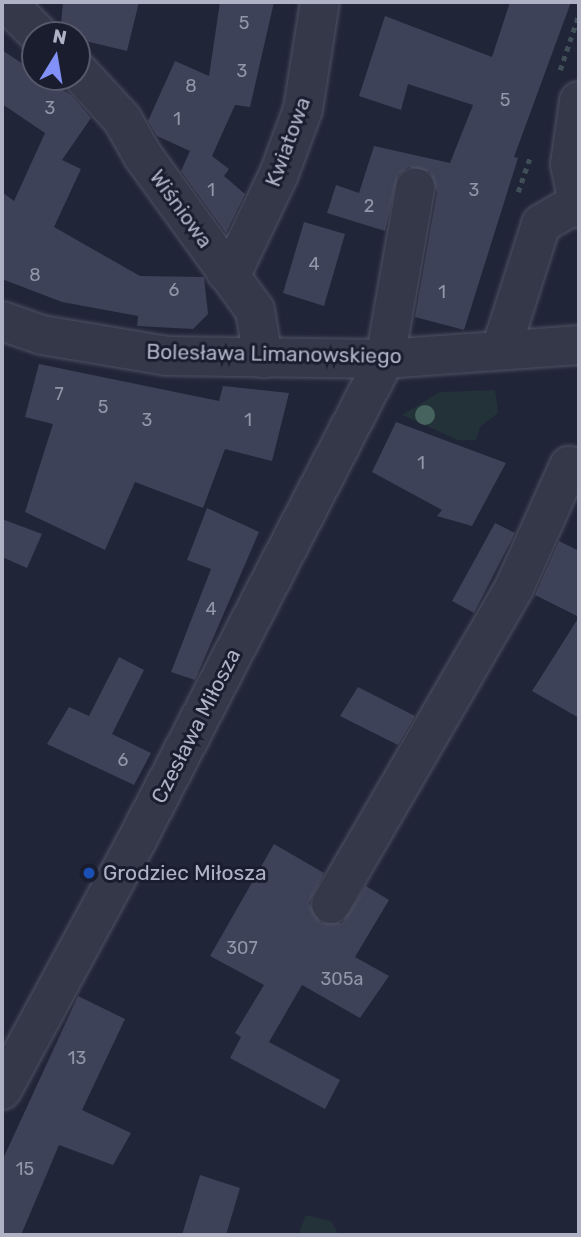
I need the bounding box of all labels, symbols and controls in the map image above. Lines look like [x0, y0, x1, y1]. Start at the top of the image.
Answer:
house number: 5 [239, 12, 249, 34]
north arrow [21, 21, 91, 91]
text: N [51, 24, 69, 49]
house number: 3 [237, 60, 247, 82]
house number: 8 [185, 75, 197, 97]
house number: 5 [500, 89, 510, 111]
street label: Kwiatowa [260, 94, 316, 190]
house number: 3 [45, 97, 55, 119]
house number: 1 [173, 108, 181, 130]
street label: Wiśniowa [144, 165, 218, 253]
house number: 1 [207, 179, 215, 201]
house number: 3 [469, 179, 479, 201]
house number: 2 [364, 195, 374, 217]
house number: 4 [308, 253, 320, 275]
house number: 8 [29, 264, 41, 286]
house number: 6 [169, 279, 179, 301]
house number: 1 [438, 281, 446, 303]
street label: Bolesława Limanowskiego [146, 339, 402, 369]
house number: 7 [54, 383, 64, 405]
house number: 5 [98, 396, 108, 418]
house number: 3 [142, 409, 152, 431]
house number: 1 [244, 409, 252, 431]
house number: 1 [417, 452, 425, 474]
house number: 4 [205, 598, 217, 620]
street label: Czesława Miłosza [146, 644, 246, 808]
house number: 6 [118, 749, 128, 771]
place label: Grodziec Miłosza [103, 860, 266, 886]
marker: Grodziec Miłosza [81, 865, 97, 881]
house number: 307 [226, 937, 258, 959]
house number: 305a [321, 968, 363, 990]
house number: 13 [68, 1047, 86, 1069]
house number: 15 [16, 1158, 34, 1180]

